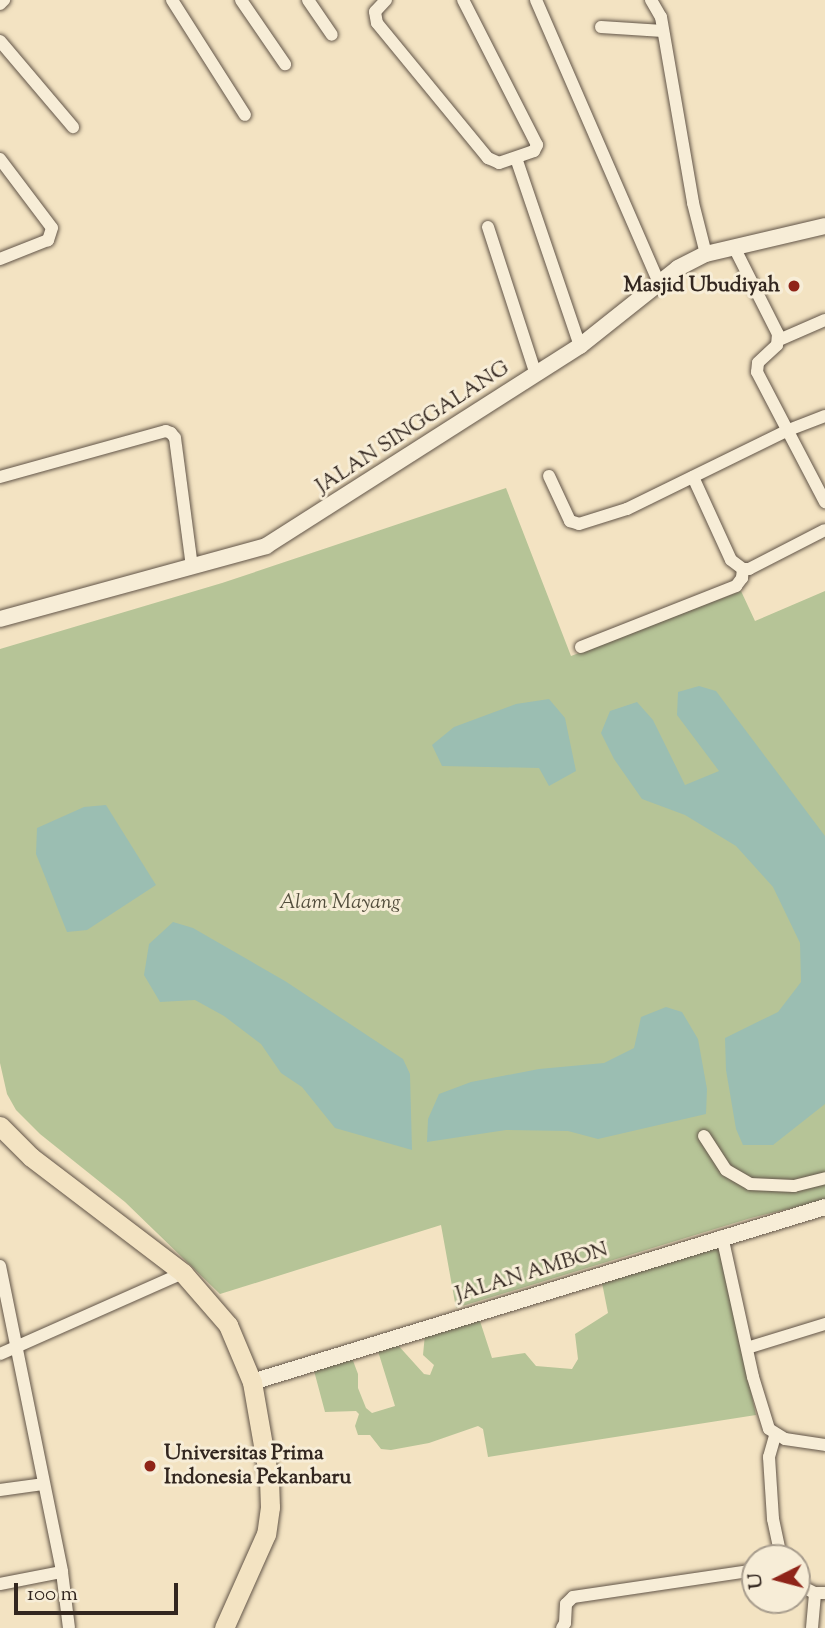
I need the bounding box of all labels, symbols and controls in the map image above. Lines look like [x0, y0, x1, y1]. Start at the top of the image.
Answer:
place label: Masjid Ubudiyah [623, 273, 780, 299]
marker: Masjid Ubudiyah [786, 278, 802, 294]
street label: JALAN SINGGALANG [312, 356, 514, 500]
park label: Alam Mayang [279, 890, 401, 916]
street label: JALAN AMBON [453, 1238, 611, 1308]
place label: Universitas Prima Indonesia Pekanbaru [164, 1441, 351, 1491]
marker: Universitas Prima Indonesia Pekanbaru [142, 1458, 158, 1474]
north arrow [741, 1544, 811, 1614]
scale bar [18, 1568, 182, 1612]
text: U [742, 1572, 771, 1590]
text: 100 m [27, 1580, 78, 1610]

